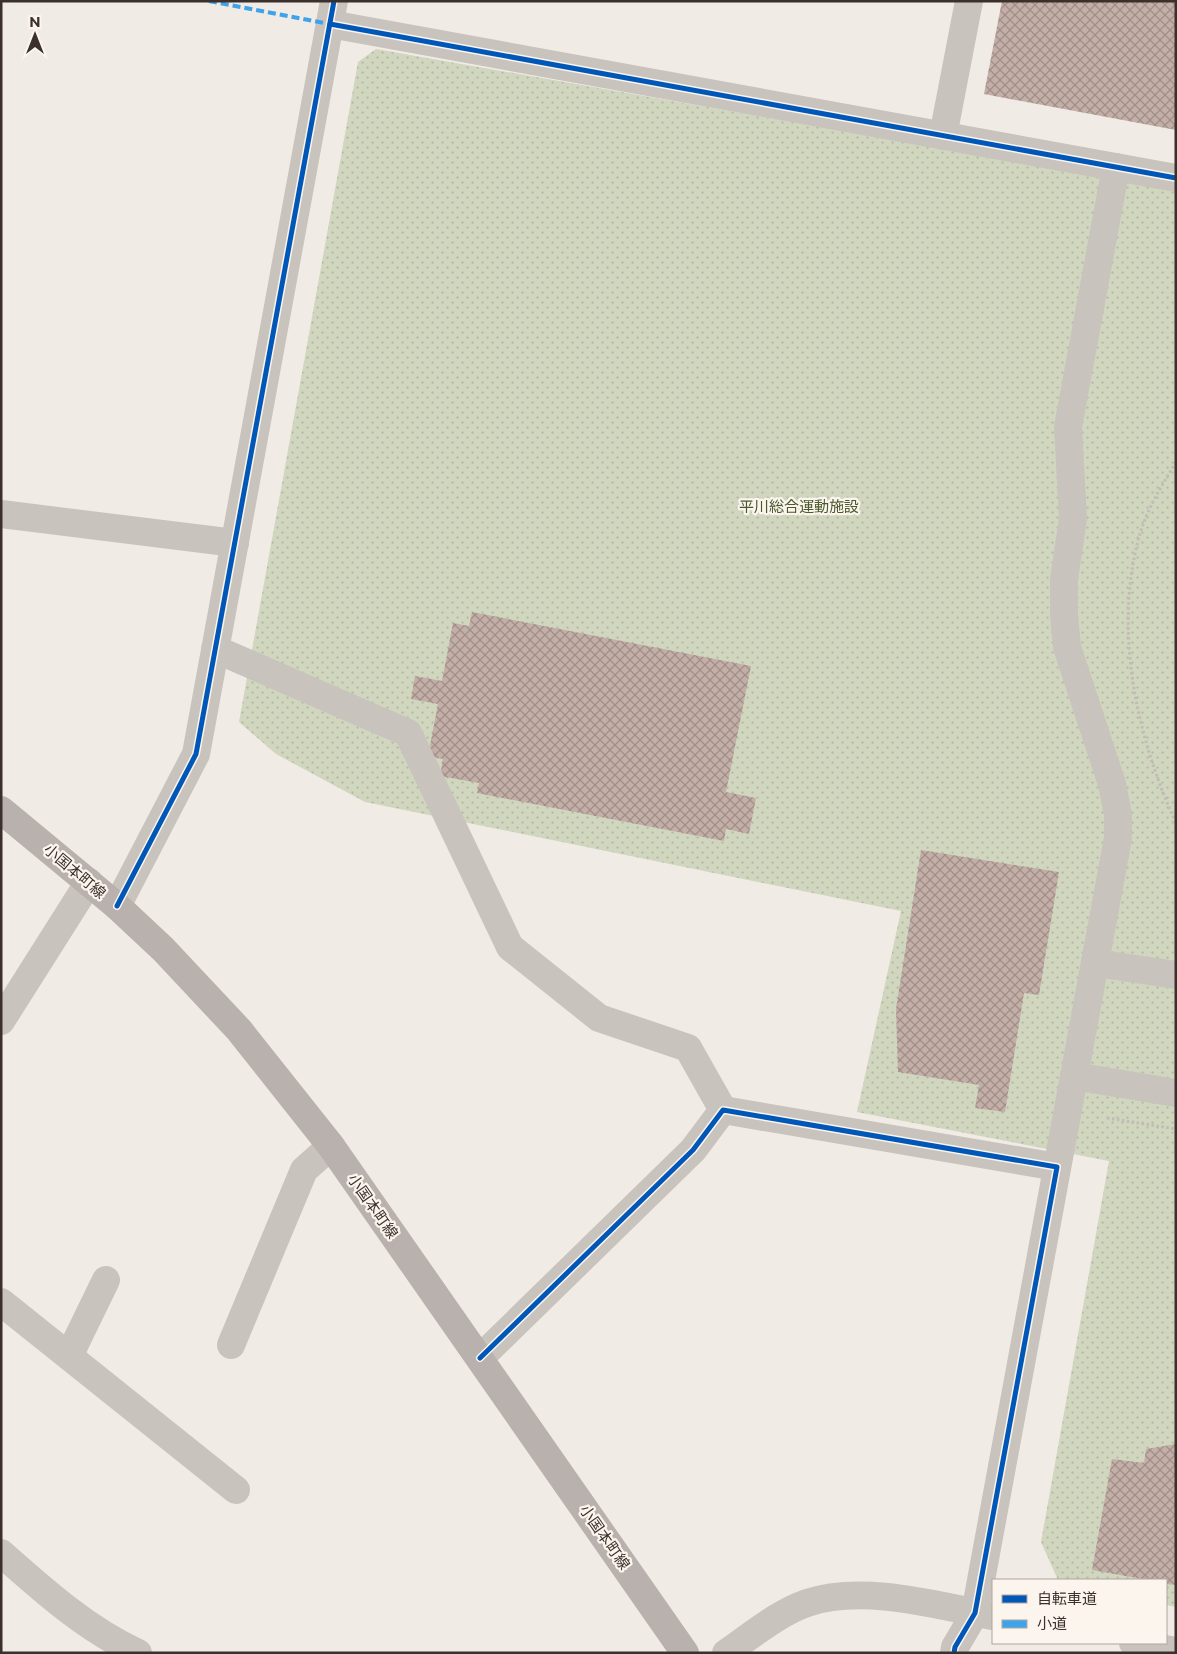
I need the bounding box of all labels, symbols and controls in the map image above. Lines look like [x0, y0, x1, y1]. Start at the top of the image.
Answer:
north arrow [10, 10, 60, 60]
text: N [29, 13, 41, 31]
park label: 平川総合運動施設 [739, 497, 859, 516]
street label: 小国本町線 [40, 840, 110, 902]
street label: 小国本町線 [344, 1170, 402, 1242]
street label: 小国本町線 [576, 1501, 634, 1573]
legend [992, 1579, 1167, 1644]
text: 自転車道 [1037, 1589, 1097, 1608]
text: 小道 [1037, 1614, 1067, 1633]

